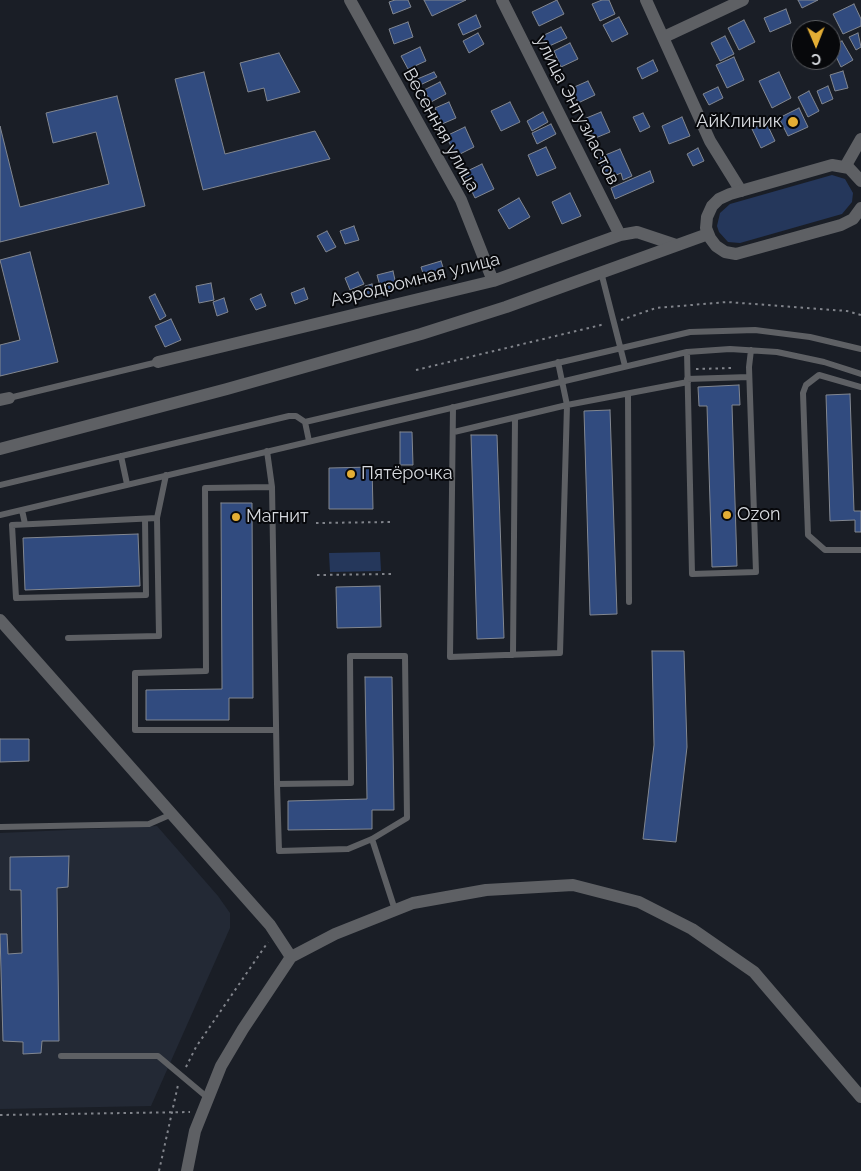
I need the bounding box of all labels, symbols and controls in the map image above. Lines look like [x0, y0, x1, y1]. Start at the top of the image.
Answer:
north arrow [791, 20, 841, 70]
street label: улица Энтузиастов [530, 32, 624, 188]
text: С [811, 51, 821, 67]
street label: Весенняя улица [398, 64, 484, 196]
place label: АйКлиник [696, 111, 782, 133]
marker: АйКлиник [786, 115, 800, 129]
street label: Аэродромная улица [328, 248, 502, 312]
place label: Пятёрочка [361, 463, 453, 485]
marker: Пятёрочка [345, 468, 357, 480]
place label: Ozon [737, 504, 780, 526]
place label: Магнит [246, 506, 309, 528]
marker: Ozon [721, 509, 733, 521]
marker: Магнит [230, 511, 242, 523]

